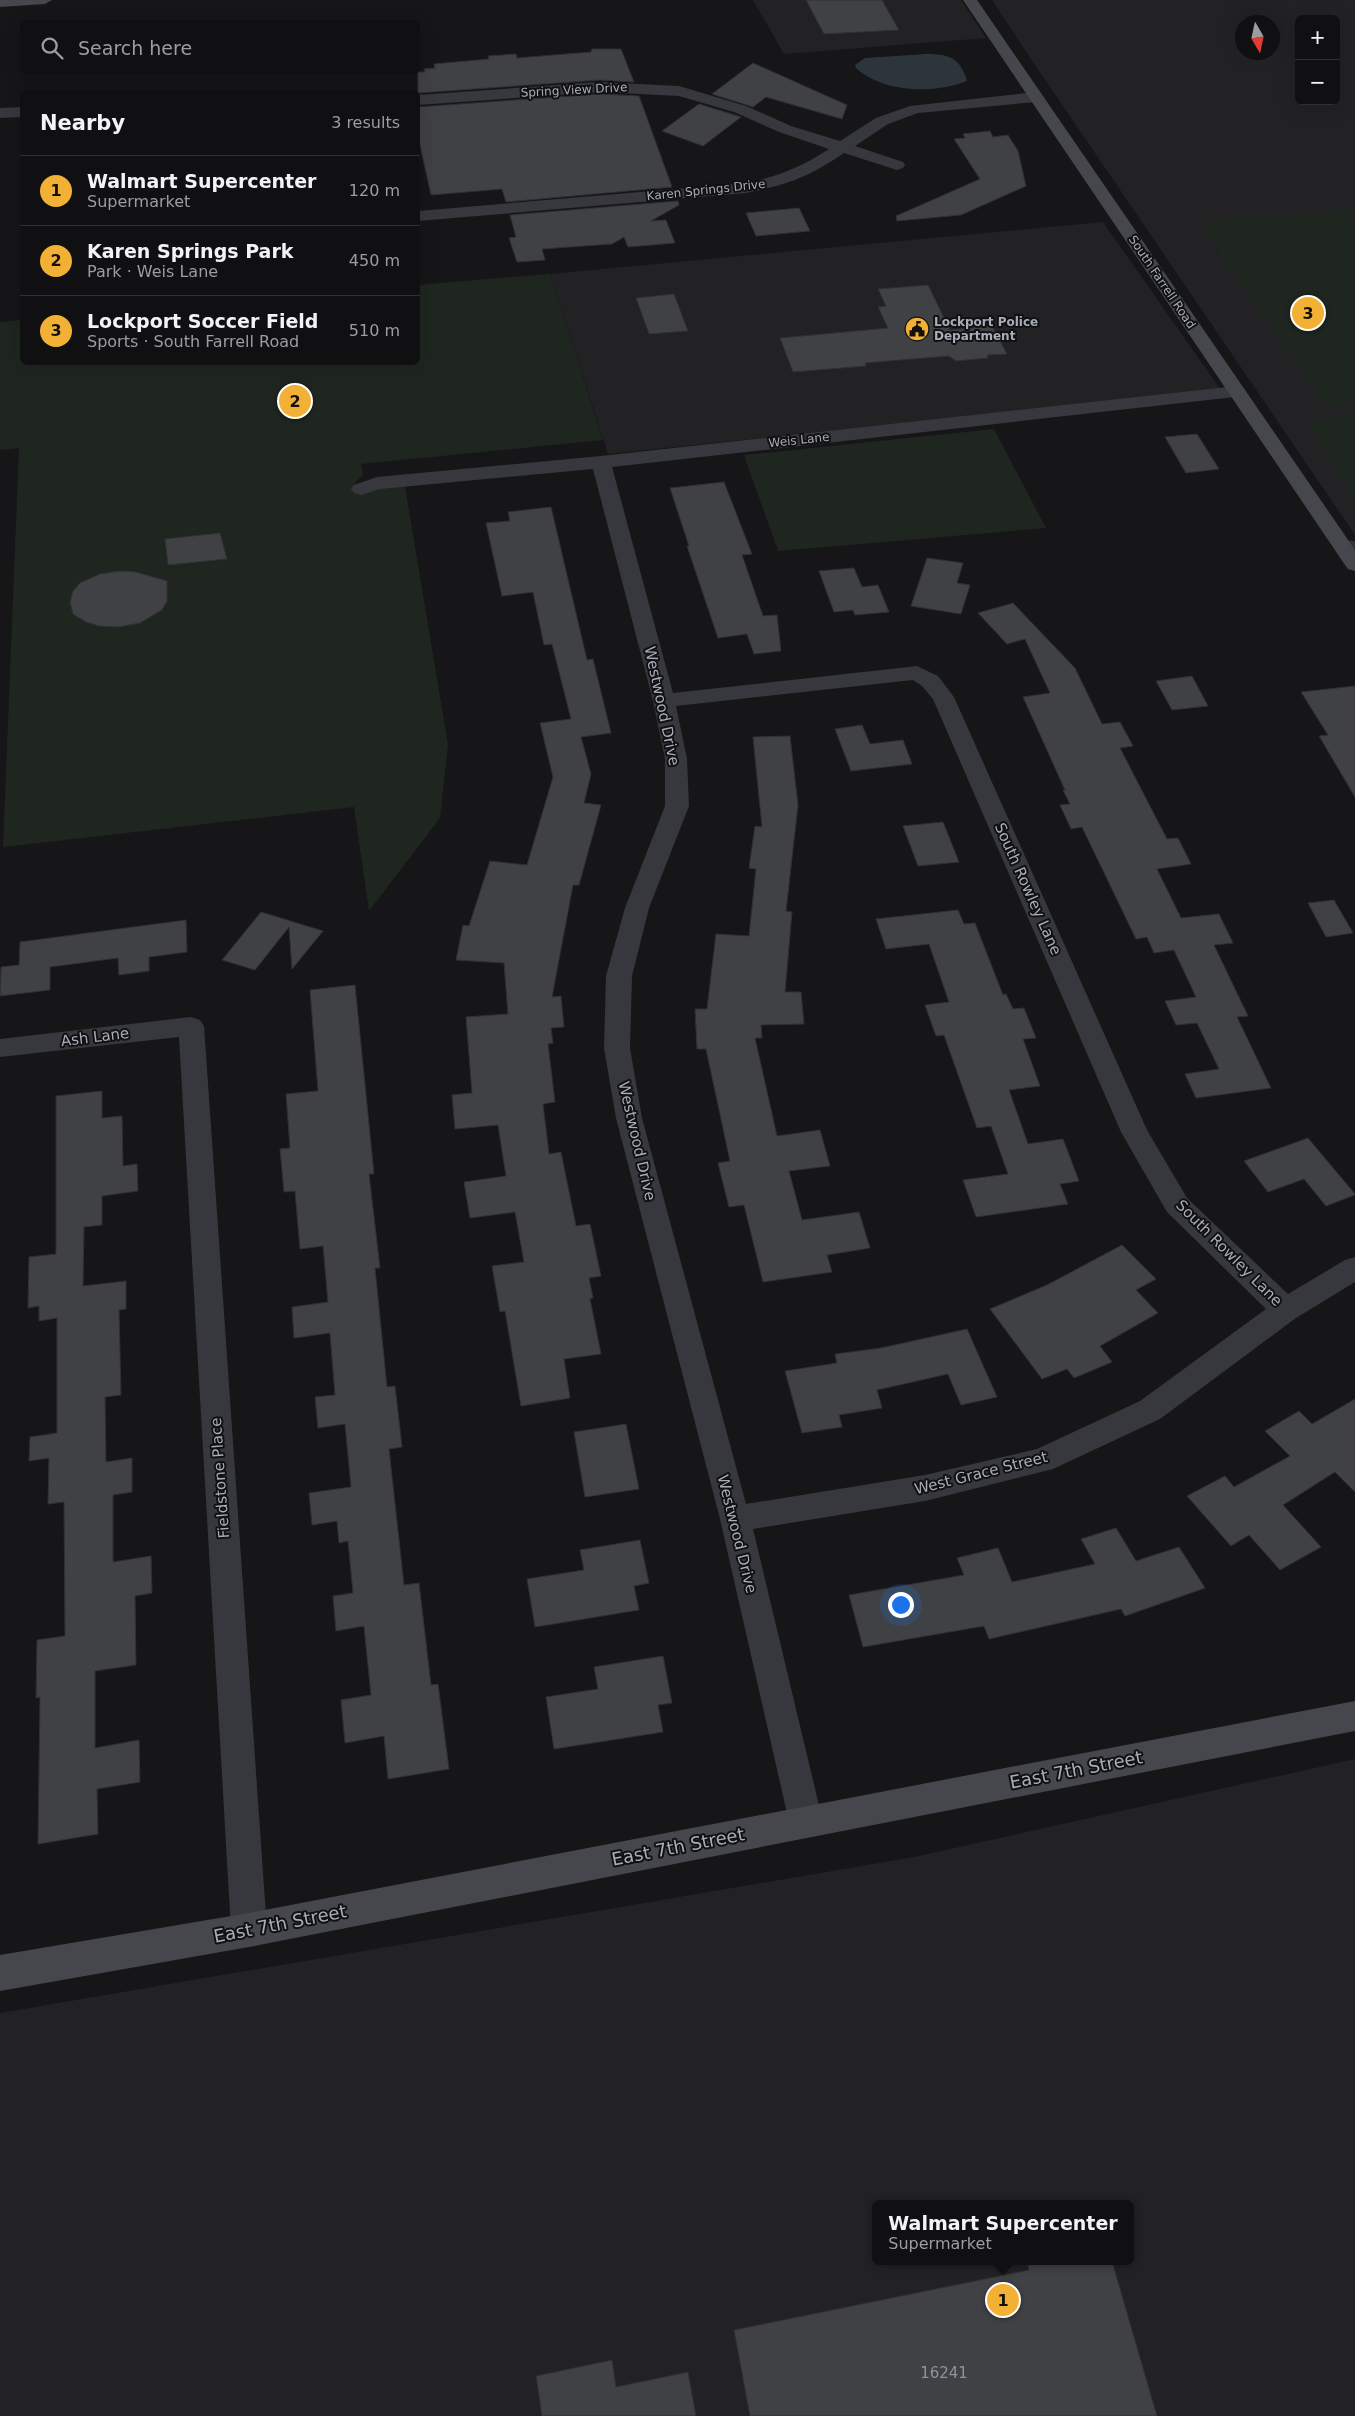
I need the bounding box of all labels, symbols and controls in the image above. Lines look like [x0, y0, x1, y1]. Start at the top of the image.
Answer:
north arrow [1235, 15, 1280, 60]
map controls [1295, 15, 1340, 105]
button: + [1295, 15, 1340, 60]
search box [20, 20, 420, 75]
icon: search [38, 34, 66, 62]
text: Search here [78, 37, 192, 59]
button: − [1295, 60, 1340, 105]
street label: Spring View Drive [520, 80, 628, 100]
text: Nearby [40, 111, 125, 135]
text: 3 results [331, 113, 400, 132]
text: Walmart Supercenter [87, 170, 316, 192]
street label: Karen Springs Drive [646, 177, 766, 203]
text: 1 [50, 181, 62, 200]
text: 120 m [349, 181, 400, 200]
text: Supermarket [87, 192, 190, 211]
street label: South Farrell Road [1126, 233, 1198, 331]
text: Karen Springs Park [87, 240, 293, 262]
text: 2 [50, 251, 62, 270]
text: 450 m [349, 251, 400, 270]
text: Park · Weis Lane [87, 262, 218, 281]
pin: 3 [1292, 294, 1324, 332]
text: Lockport Soccer Field [87, 310, 318, 332]
place label: Lockport Police Department [934, 315, 1038, 343]
public building icon: Lockport Police Department [904, 316, 930, 342]
text: 3 [50, 321, 62, 340]
text: 510 m [349, 321, 400, 340]
text: Sports · South Farrell Road [87, 332, 299, 351]
pin: 2 [279, 382, 311, 420]
street label: Weis Lane [768, 430, 830, 450]
street label: Westwood Drive [641, 645, 683, 767]
street label: South Rowley Lane [991, 820, 1065, 958]
street label: Ash Lane [60, 1024, 130, 1050]
street label: Westwood Drive [615, 1080, 659, 1202]
street label: South Rowley Lane [1172, 1196, 1286, 1310]
street label: Fieldstone Place [207, 1417, 233, 1539]
street label: West Grace Street [913, 1448, 1049, 1498]
street label: Westwood Drive [714, 1473, 760, 1595]
your location [888, 1592, 914, 1618]
street label: East 7th Street [1008, 1746, 1144, 1793]
street label: East 7th Street [610, 1823, 746, 1870]
street label: East 7th Street [212, 1900, 348, 1947]
popup [872, 2200, 1134, 2265]
text: Walmart Supercenter [888, 2212, 1118, 2234]
text: Supermarket [888, 2234, 992, 2253]
pin: 1 [987, 2281, 1019, 2319]
house number: 16241 [920, 2364, 968, 2382]

